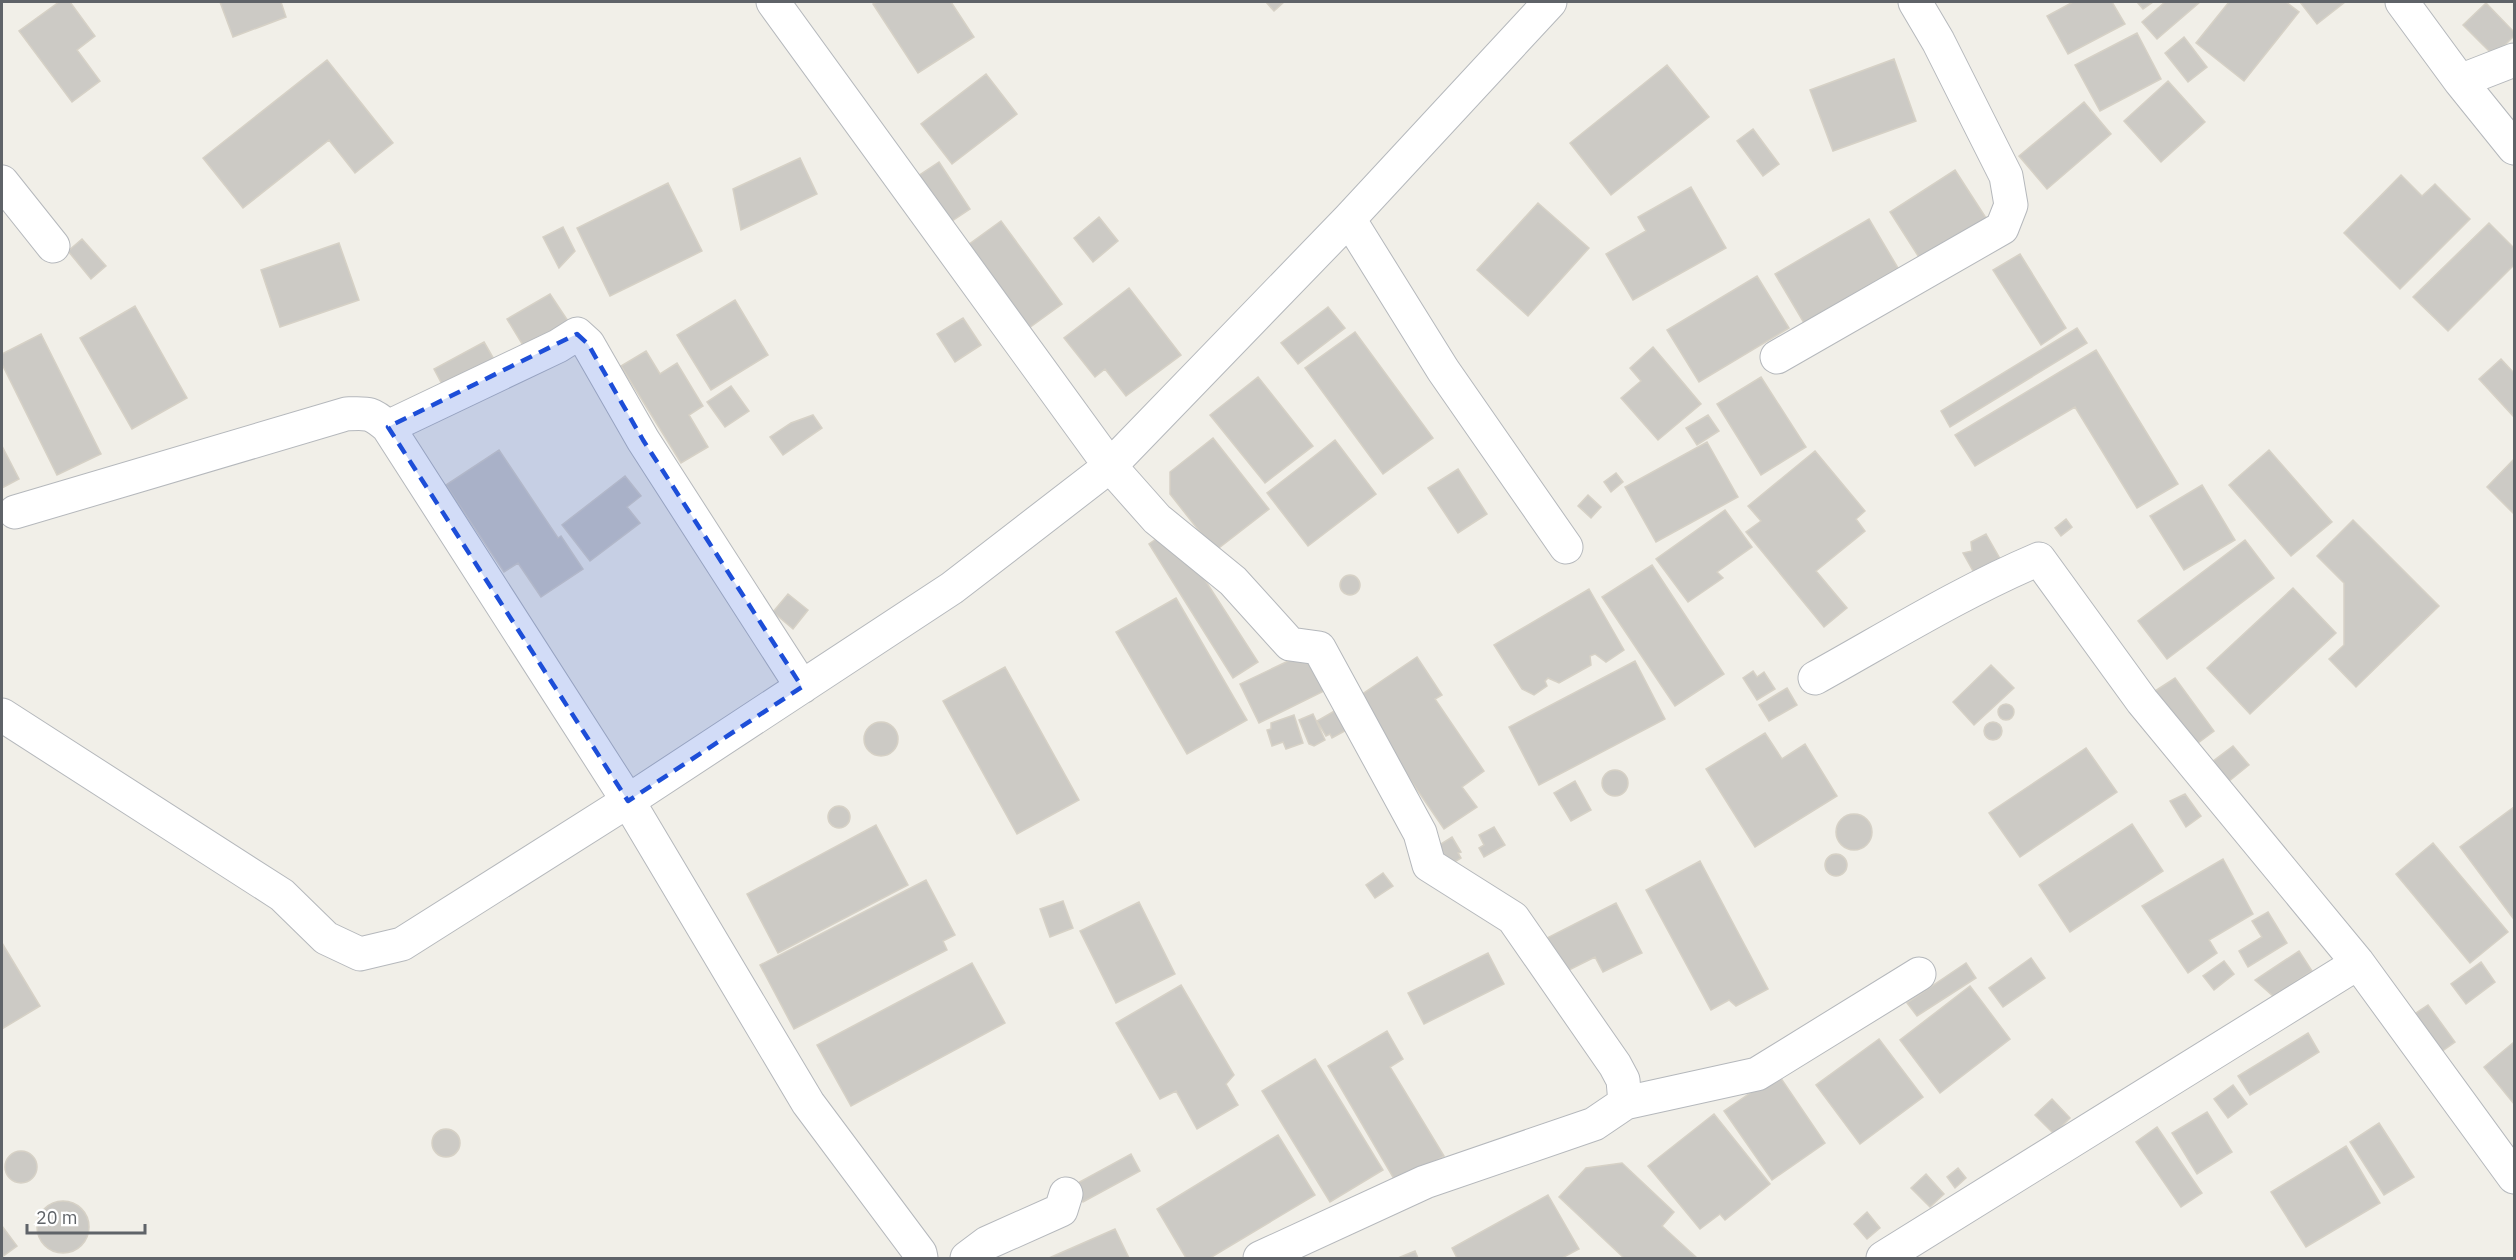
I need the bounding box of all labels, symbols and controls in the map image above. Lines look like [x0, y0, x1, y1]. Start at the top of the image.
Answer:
scale bar [27, 1197, 146, 1235]
text: 20 m [36, 1206, 78, 1229]

